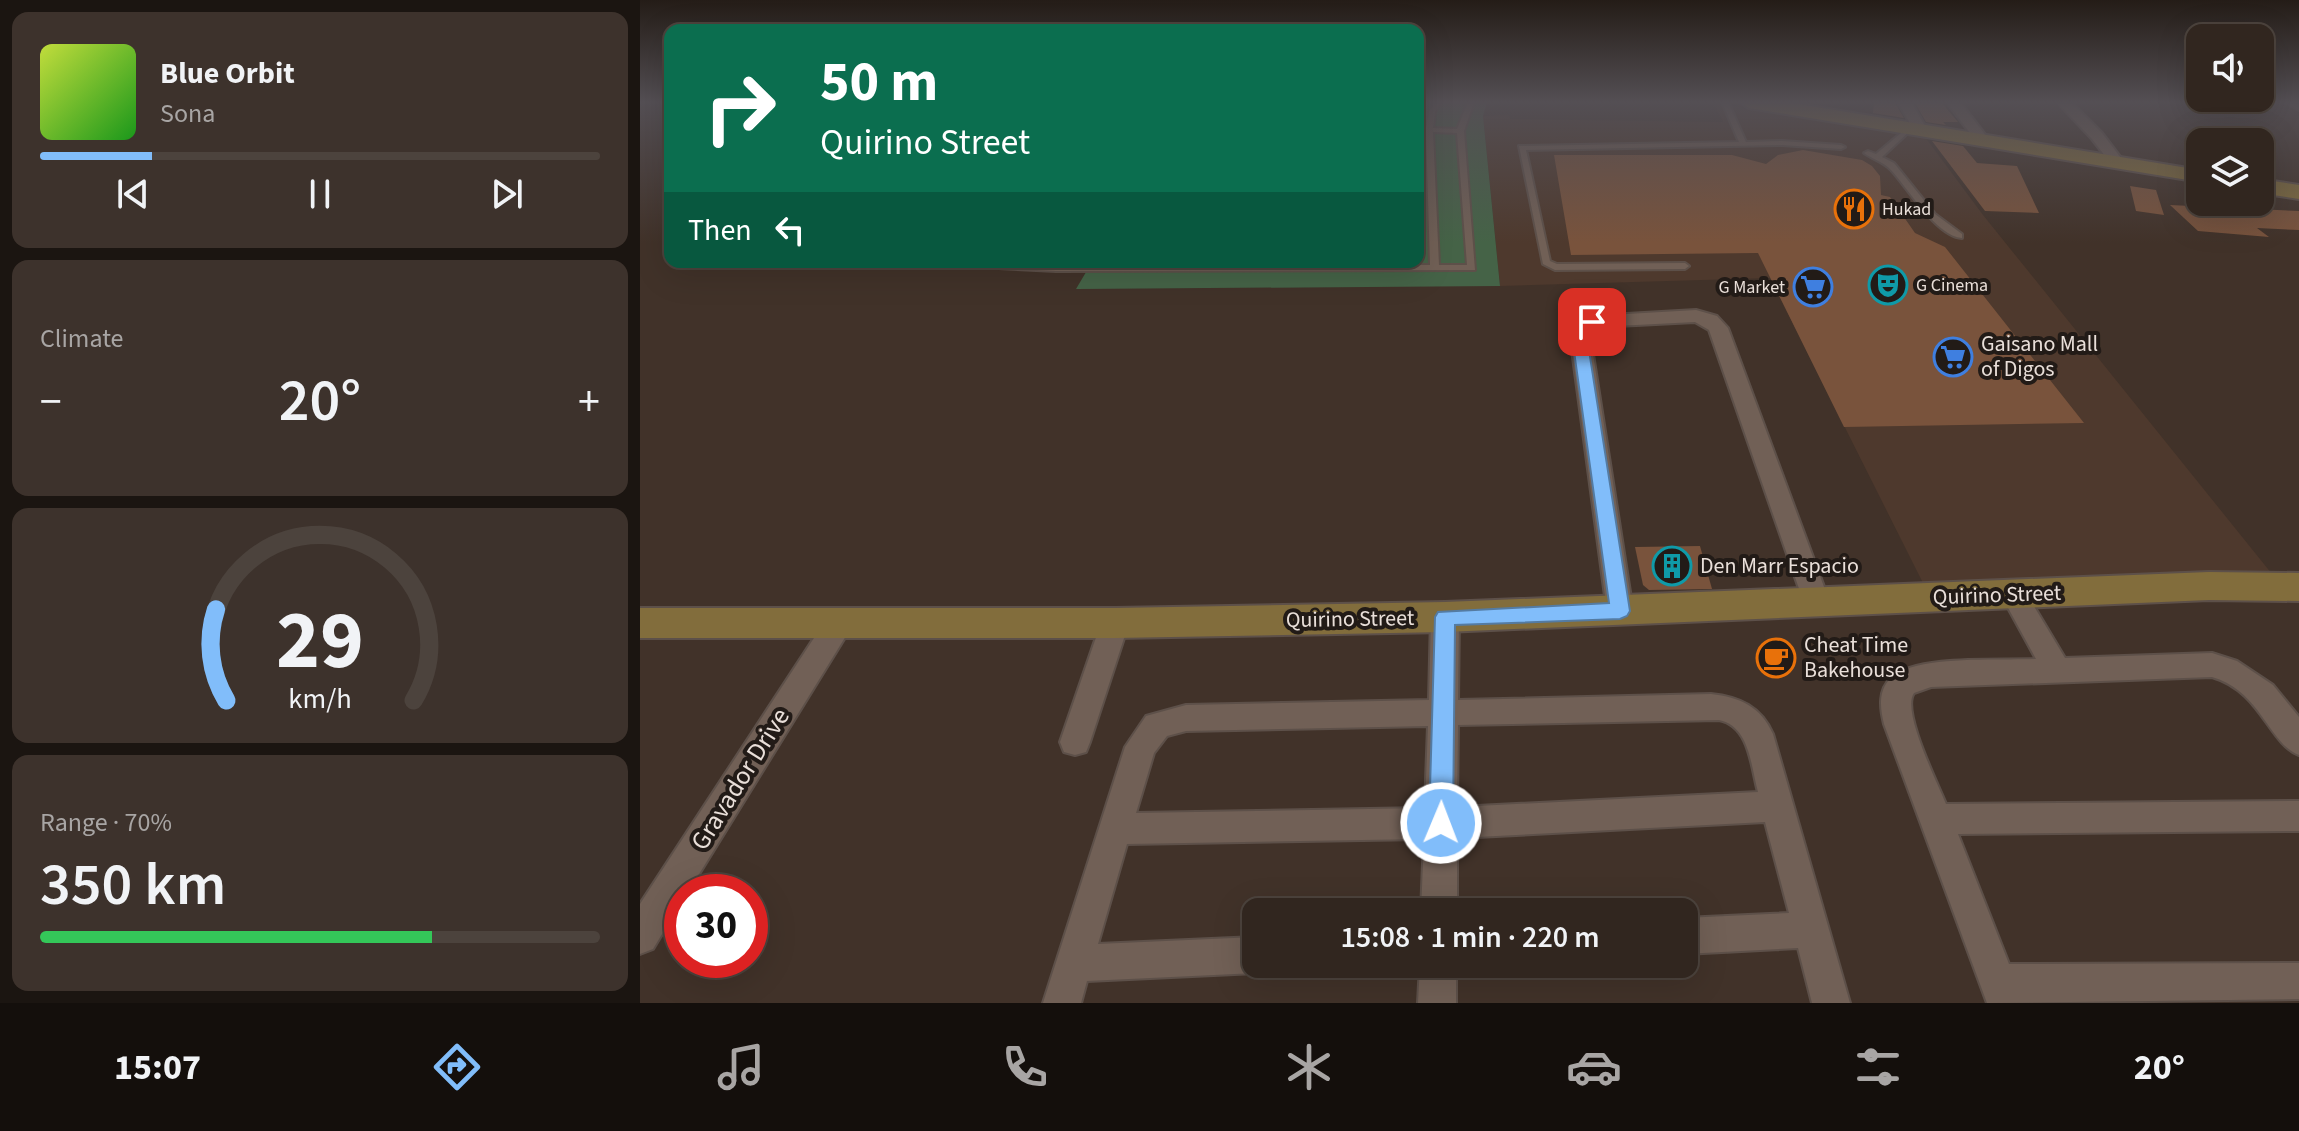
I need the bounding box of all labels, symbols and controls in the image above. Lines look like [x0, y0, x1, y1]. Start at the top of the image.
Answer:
map controls [2186, 24, 2274, 216]
button: sound [2186, 24, 2274, 112]
text: 50 m [820, 43, 938, 122]
text: Blue Orbit [160, 52, 295, 95]
icon: right [688, 56, 792, 160]
text: Sona [160, 95, 215, 132]
text: Quirino Street [820, 117, 1030, 168]
button: layers [2186, 128, 2274, 216]
icon: previous [111, 172, 155, 216]
icon: pause [298, 172, 342, 216]
icon: next [485, 172, 529, 216]
restaurant icon: Hukad [1833, 188, 1875, 230]
place label: Hukad [1882, 197, 1931, 222]
icon: left [768, 208, 812, 252]
text: Then [688, 209, 752, 252]
theatre icon: G Cinema [1867, 264, 1909, 306]
supermarket icon: G Market [1792, 266, 1834, 308]
place label: G Cinema [1916, 273, 1988, 298]
place label: G Market [1718, 275, 1785, 300]
pin [1558, 288, 1626, 356]
icon: arrive [1570, 300, 1614, 344]
text: Climate [40, 320, 124, 357]
place label: Gaisano Mall of Digos [1981, 328, 2098, 385]
supermarket icon: Gaisano Mall of Digos [1932, 336, 1974, 378]
text: 20° [279, 359, 361, 444]
text: − [40, 371, 62, 434]
text: + [578, 371, 600, 434]
building icon: Den Marr Espacio [1651, 545, 1693, 587]
place label: Den Marr Espacio [1700, 550, 1859, 582]
street label: Quirino Street [1932, 577, 2062, 613]
text: 29 [276, 582, 364, 700]
street label: Quirino Street [1285, 602, 1415, 636]
place label: Cheat Time Bakehouse [1804, 629, 1908, 686]
cafe icon: Cheat Time Bakehouse [1755, 637, 1797, 679]
text: km/h [288, 680, 352, 720]
street label: Gravador Drive [682, 701, 798, 857]
position arrow [1399, 781, 1483, 865]
text: Range · 70% [40, 804, 172, 841]
text: 350 km [40, 843, 226, 928]
speed limit sign: 30 [664, 874, 768, 978]
text: 15:08 · 1 min · 220 m [1340, 916, 1600, 959]
icon: directions [429, 1039, 485, 1095]
icon: music [713, 1039, 769, 1095]
icon: phone [997, 1039, 1053, 1095]
icon: climate [1281, 1039, 1337, 1095]
icon: car [1566, 1039, 1622, 1095]
icon: filters [1850, 1039, 1906, 1095]
text: 15:07 [114, 1042, 201, 1093]
text: 20° [2134, 1042, 2185, 1093]

